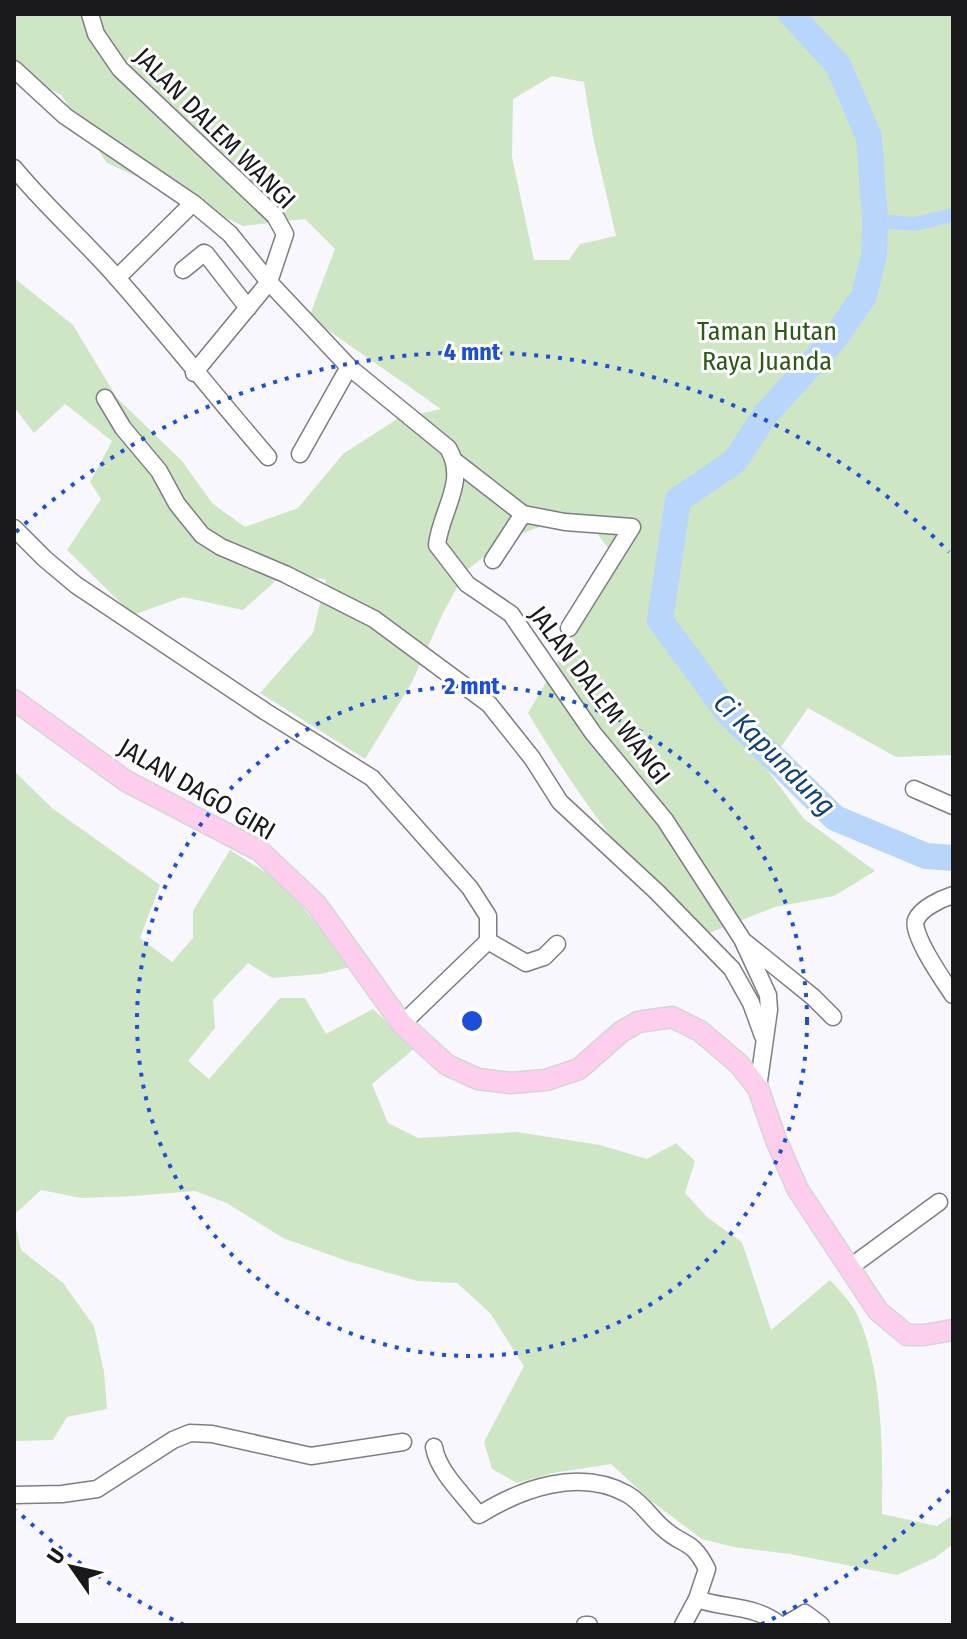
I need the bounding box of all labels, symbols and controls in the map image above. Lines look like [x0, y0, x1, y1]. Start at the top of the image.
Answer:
street label: JALAN DALEM WANGI [128, 41, 302, 215]
park label: Taman Hutan Raya Juanda [697, 316, 837, 377]
text: 4 mnt [444, 338, 501, 366]
street label: JALAN DALEM WANGI [522, 600, 677, 791]
text: 2 mnt [443, 672, 500, 700]
water label: Ci Kapundung [707, 686, 843, 822]
street label: JALAN DAGO GIRI [113, 732, 281, 847]
centre of rings [458, 1007, 486, 1035]
north arrow [32, 1527, 112, 1607]
text: U [41, 1543, 71, 1569]

